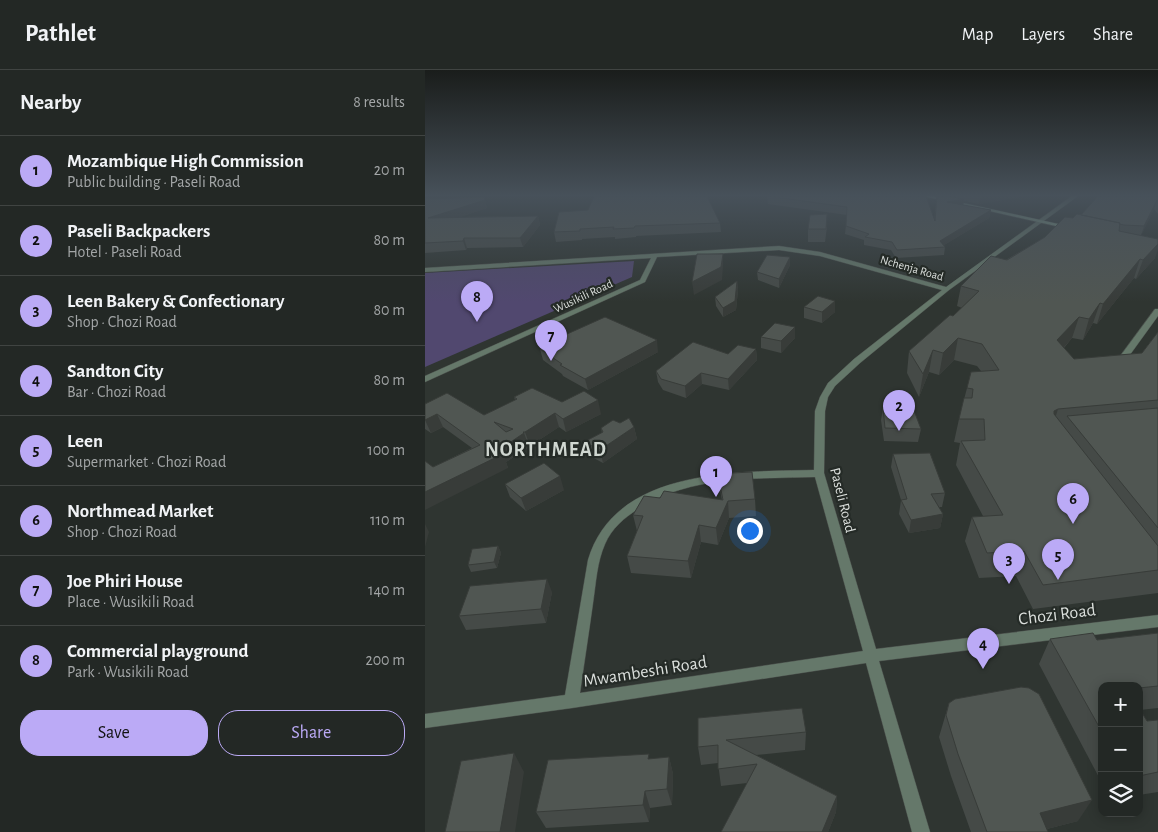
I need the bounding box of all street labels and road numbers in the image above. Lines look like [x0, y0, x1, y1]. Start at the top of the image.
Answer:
street label: Nchenja Road [879, 253, 945, 284]
street label: Wusikili Road [552, 277, 614, 315]
street label: Paseli Road [827, 466, 858, 534]
street label: Chozi Road [1017, 601, 1097, 629]
street label: Mwambeshi Road [582, 653, 708, 691]

